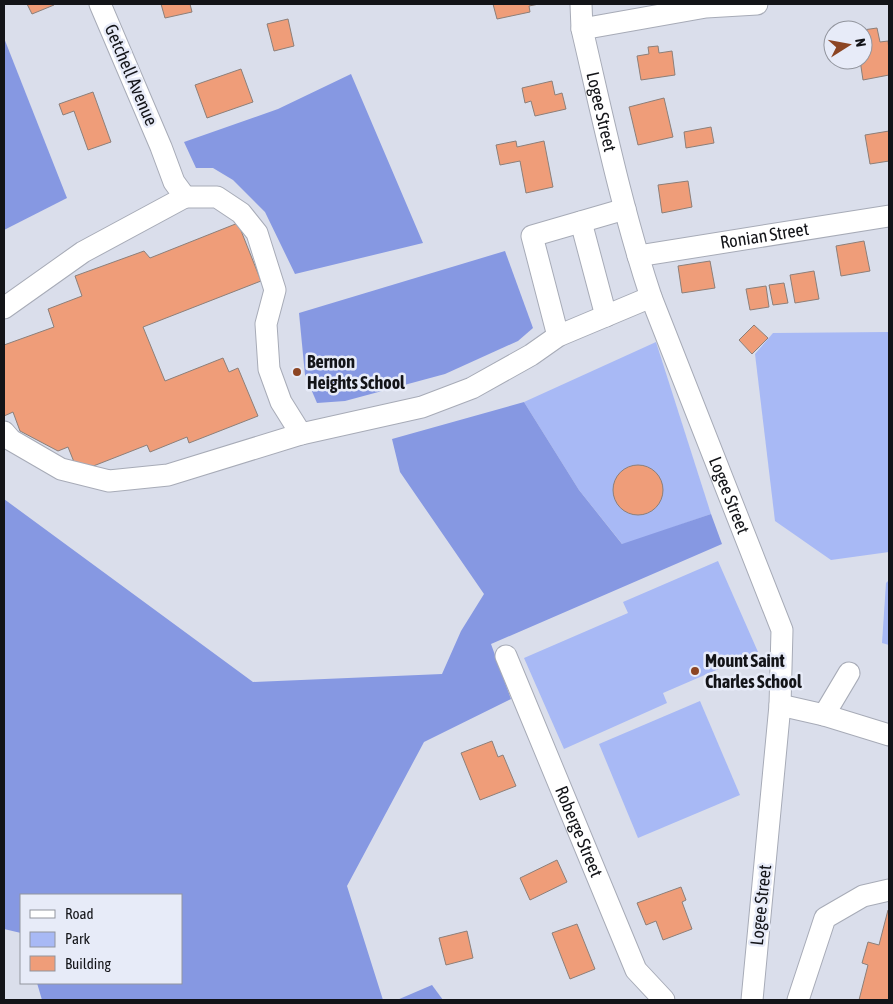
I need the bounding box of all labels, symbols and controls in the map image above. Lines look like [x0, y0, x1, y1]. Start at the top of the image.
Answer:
north arrow [823, 20, 873, 70]
street label: Getchell Avenue [101, 21, 162, 129]
text: N [852, 37, 869, 48]
street label: Logee Street [582, 70, 621, 154]
street label: Ronian Street [719, 218, 810, 253]
place label: Bernon Heights School [307, 351, 405, 393]
marker: Bernon Heights School [291, 366, 303, 378]
street label: Logee Street [705, 454, 754, 537]
place label: Mount Saint Charles School [705, 650, 802, 692]
marker: Mount Saint Charles School [689, 665, 701, 677]
street label: Roberge Street [551, 783, 607, 880]
street label: Logee Street [746, 864, 775, 946]
legend [20, 894, 182, 984]
text: Road [65, 905, 94, 922]
text: Park [65, 930, 90, 947]
text: Building [65, 955, 111, 972]

